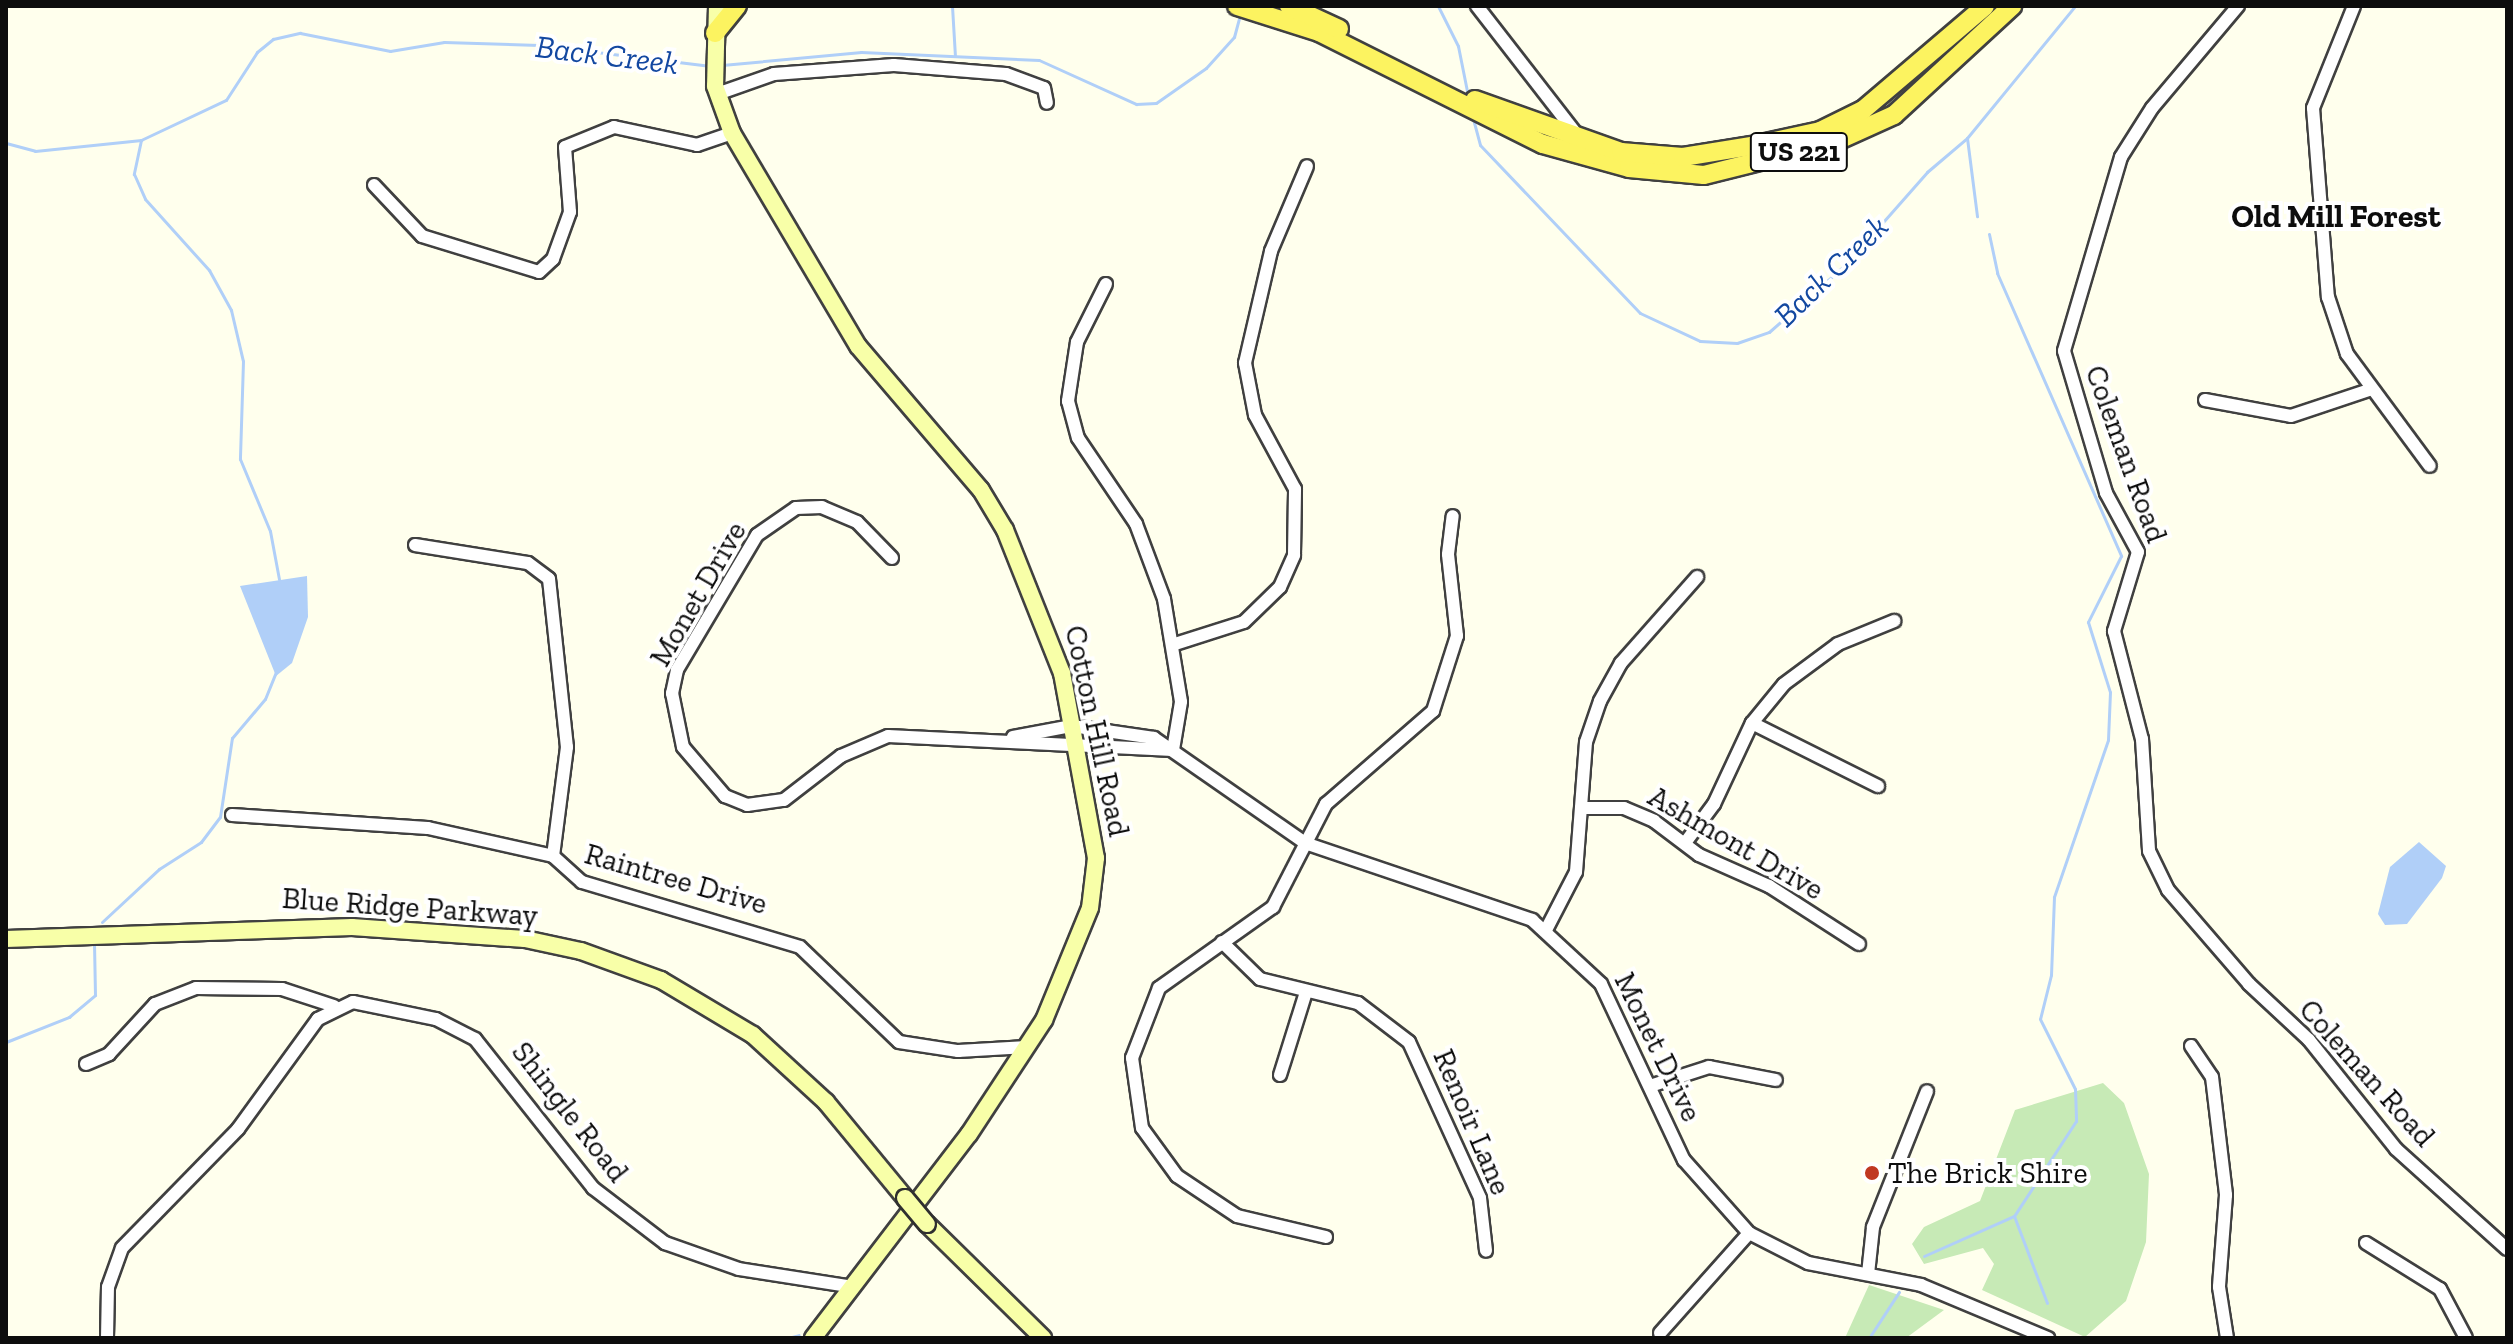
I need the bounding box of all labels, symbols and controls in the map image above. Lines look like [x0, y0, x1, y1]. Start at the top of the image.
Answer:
water label: Back Creek [533, 27, 681, 83]
road number: US 221 [1749, 128, 1849, 176]
district label: Old Mill Forest [2231, 197, 2441, 235]
water label: Back Creek [1766, 207, 1896, 335]
street label: Coleman Road [2077, 361, 2175, 547]
street label: Monet Drive [642, 515, 754, 673]
street label: Cotton Hill Road [1057, 622, 1137, 840]
street label: Ashmont Drive [1642, 778, 1830, 908]
street label: Raintree Drive [581, 836, 771, 922]
street label: Blue Ridge Parkway [281, 880, 539, 934]
street label: Monet Drive [1607, 967, 1709, 1127]
street label: Coleman Road [2291, 992, 2443, 1154]
street label: Shingle Road [504, 1035, 636, 1189]
street label: Renoir Lane [1425, 1044, 1519, 1200]
place label: The Brick Shire [1888, 1155, 2088, 1191]
marker: The Brick Shire [1863, 1164, 1881, 1182]

